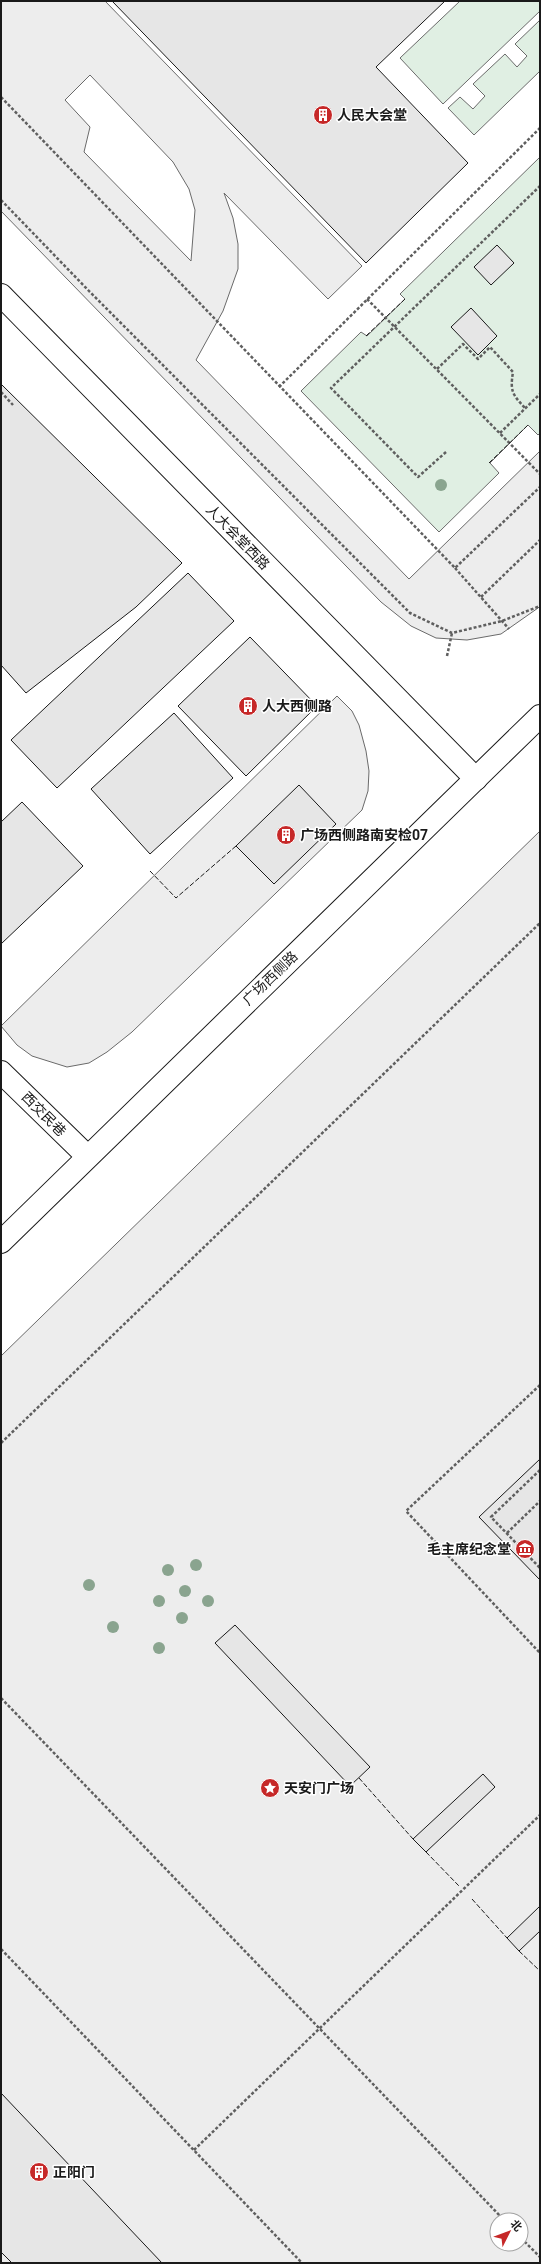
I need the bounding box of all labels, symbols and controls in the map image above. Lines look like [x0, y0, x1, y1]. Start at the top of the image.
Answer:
building icon: 人民大会堂 [312, 104, 334, 126]
place label: 人民大会堂 [337, 107, 407, 123]
street label: 人大会堂西路 [203, 501, 273, 573]
building icon: 人大西侧路 [237, 695, 259, 717]
place label: 人大西侧路 [262, 698, 332, 714]
building icon: 广场西侧路南安检07 [275, 824, 297, 846]
place label: 广场西侧路南安检07 [300, 827, 428, 843]
street label: 广场西侧路 [239, 948, 301, 1008]
street label: 西交民巷 [19, 1089, 69, 1139]
museum icon: 毛主席纪念堂 [514, 1538, 536, 1560]
place label: 毛主席纪念堂 [427, 1541, 511, 1557]
place icon: 天安门广场 [259, 1777, 281, 1799]
place label: 天安门广场 [284, 1780, 354, 1796]
building icon: 正阳门 [28, 2161, 50, 2183]
place label: 正阳门 [53, 2164, 95, 2180]
north arrow [489, 2212, 529, 2252]
text: 北 [508, 2217, 525, 2234]

